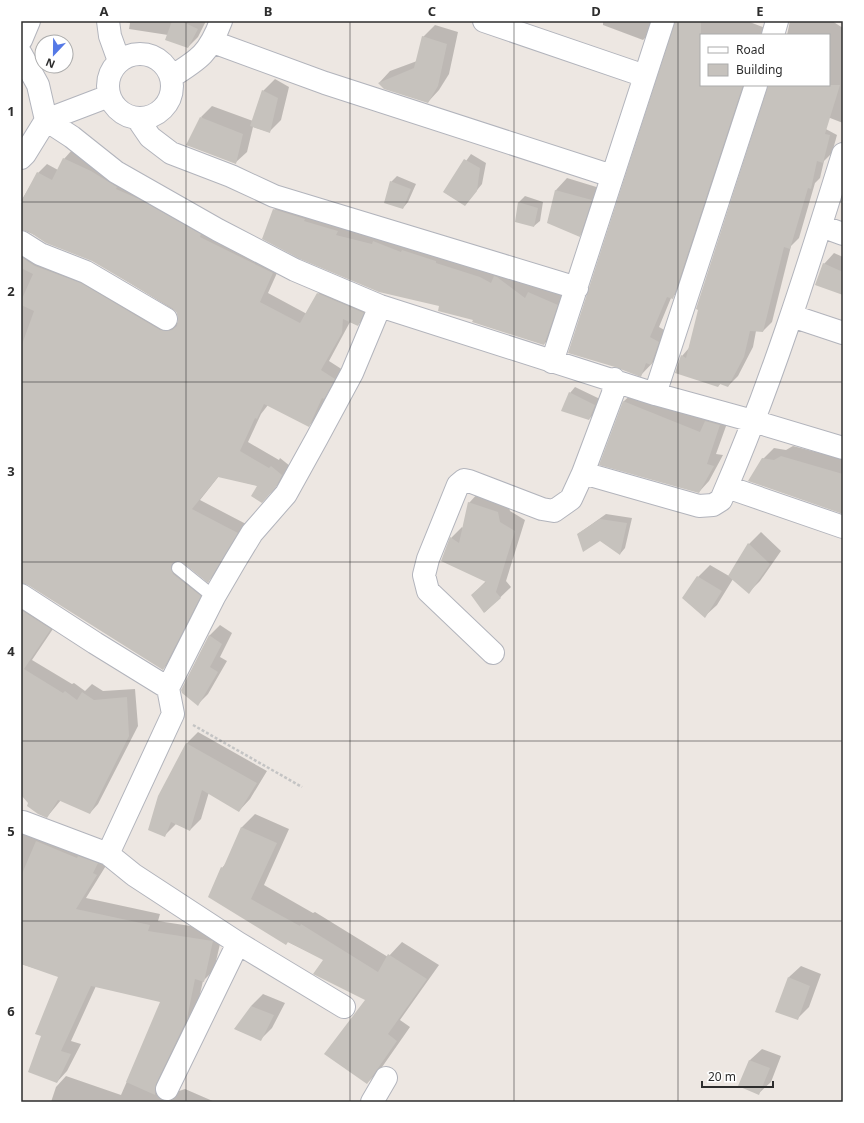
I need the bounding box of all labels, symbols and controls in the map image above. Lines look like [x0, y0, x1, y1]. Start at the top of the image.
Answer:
text: A [100, 2, 109, 20]
text: B [264, 2, 272, 20]
text: C [428, 2, 436, 20]
text: D [591, 2, 601, 20]
text: E [756, 2, 764, 20]
north arrow [34, 34, 74, 74]
legend [700, 34, 830, 86]
text: Road [736, 41, 765, 58]
text: N [43, 55, 57, 72]
text: Building [736, 61, 783, 78]
text: 1 [7, 102, 15, 120]
text: 2 [7, 282, 15, 300]
text: 3 [7, 462, 15, 480]
text: 4 [7, 642, 15, 660]
text: 5 [7, 822, 15, 840]
text: 6 [7, 1002, 15, 1020]
scale bar [702, 1063, 773, 1089]
text: 20 m [708, 1068, 736, 1085]

